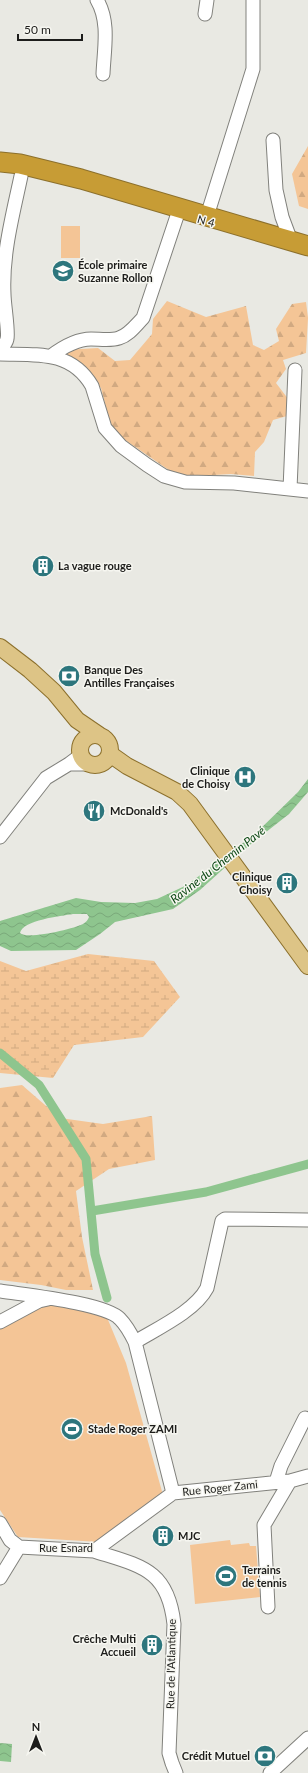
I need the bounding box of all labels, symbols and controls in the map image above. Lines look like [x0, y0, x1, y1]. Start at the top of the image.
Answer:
scale bar [18, 16, 82, 42]
text: 50 m [24, 22, 51, 37]
street label: N 4 [196, 212, 217, 229]
school or university icon: École primaire Suzanne Rollon [50, 258, 76, 284]
place label: École primaire Suzanne Rollon [78, 258, 153, 284]
building icon: La vague rouge [30, 553, 56, 579]
place label: La vague rouge [58, 559, 132, 572]
bank icon: Banque Des Antilles Françaises [56, 663, 82, 689]
place label: Banque Des Antilles Françaises [83, 663, 175, 689]
place label: Clinique de Choisy [182, 764, 230, 790]
hospital icon: Clinique de Choisy [232, 764, 258, 790]
restaurant icon: McDonald's [81, 798, 107, 824]
place label: McDonald's [110, 804, 168, 817]
water label: Ravine du Chemin Pavé [167, 823, 268, 906]
place label: Clinique Choisy [232, 870, 272, 896]
building icon: Clinique Choisy [274, 870, 300, 896]
sports icon: Stade Roger ZAMI [59, 1416, 85, 1442]
place label: Stade Roger ZAMI [88, 1422, 177, 1435]
street label: Rue Roger Zami [182, 1477, 259, 1498]
building icon: MJC [150, 1523, 176, 1549]
place label: MJC [178, 1529, 201, 1542]
street label: Rue Esnard [39, 1541, 93, 1554]
sports icon: Terrains de tennis [213, 1563, 239, 1589]
place label: Terrains de tennis [242, 1563, 287, 1589]
street label: Rue de l'Atlantique [163, 1618, 178, 1709]
place label: Crêche Multi Accueil [73, 1632, 136, 1658]
building icon: Crêche Multi Accueil [139, 1632, 165, 1658]
north arrow [16, 1717, 56, 1757]
text: N [32, 1720, 40, 1733]
bank icon: Crédit Mutuel [252, 1743, 278, 1769]
place label: Crédit Mutuel [182, 1749, 250, 1762]

